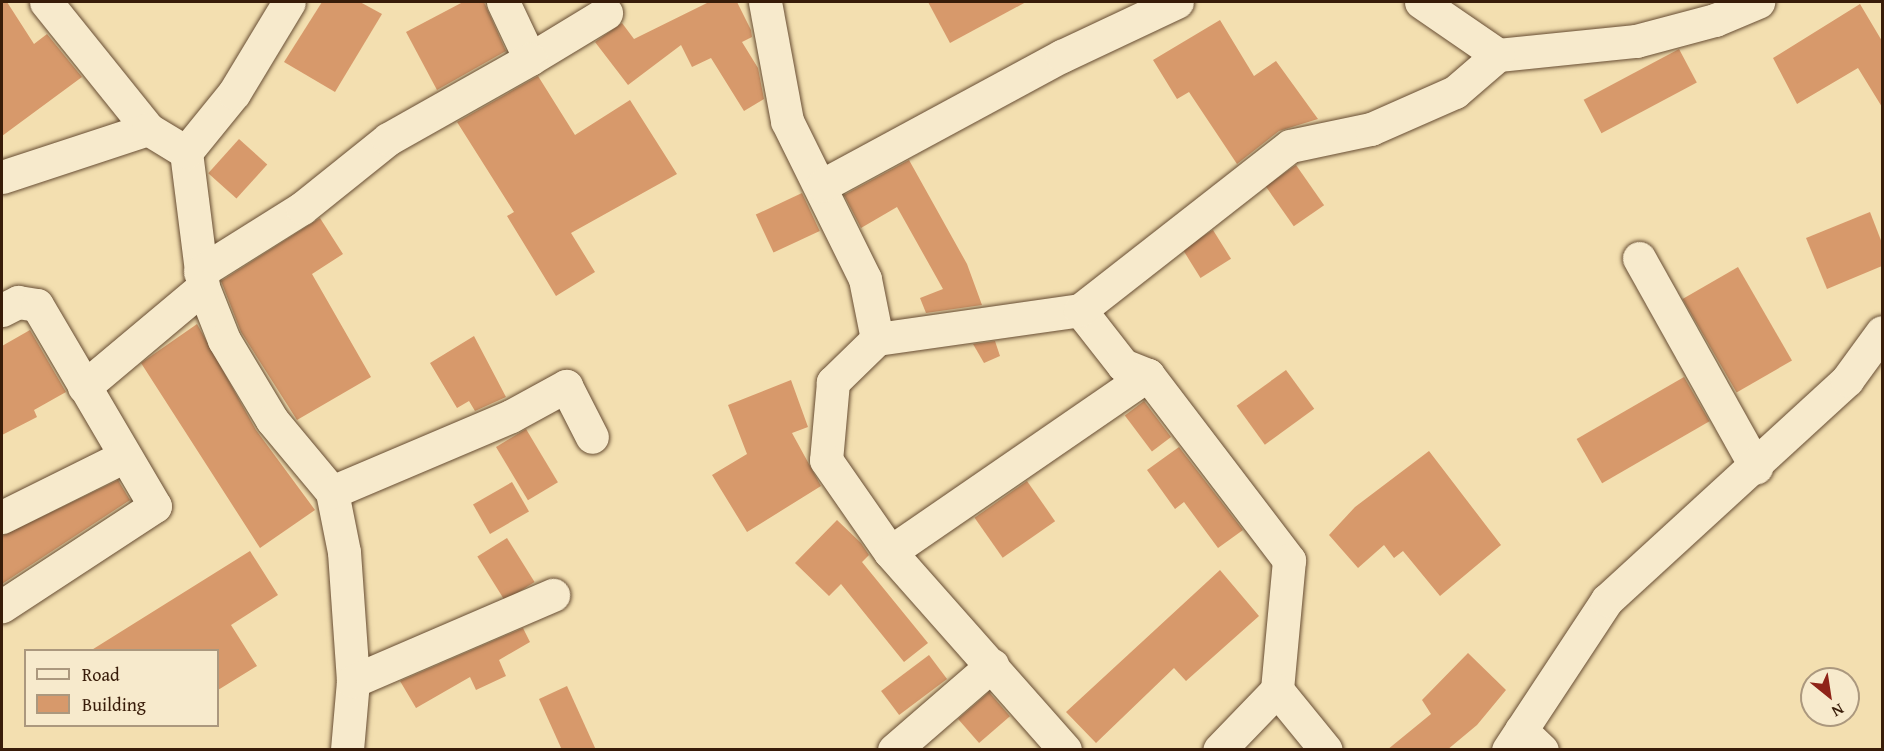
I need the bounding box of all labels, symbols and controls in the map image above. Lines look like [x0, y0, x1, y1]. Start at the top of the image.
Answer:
legend [24, 649, 219, 727]
text: Road [82, 661, 120, 688]
north arrow [1800, 667, 1860, 727]
text: Building [82, 691, 146, 718]
text: N [1827, 698, 1849, 724]

